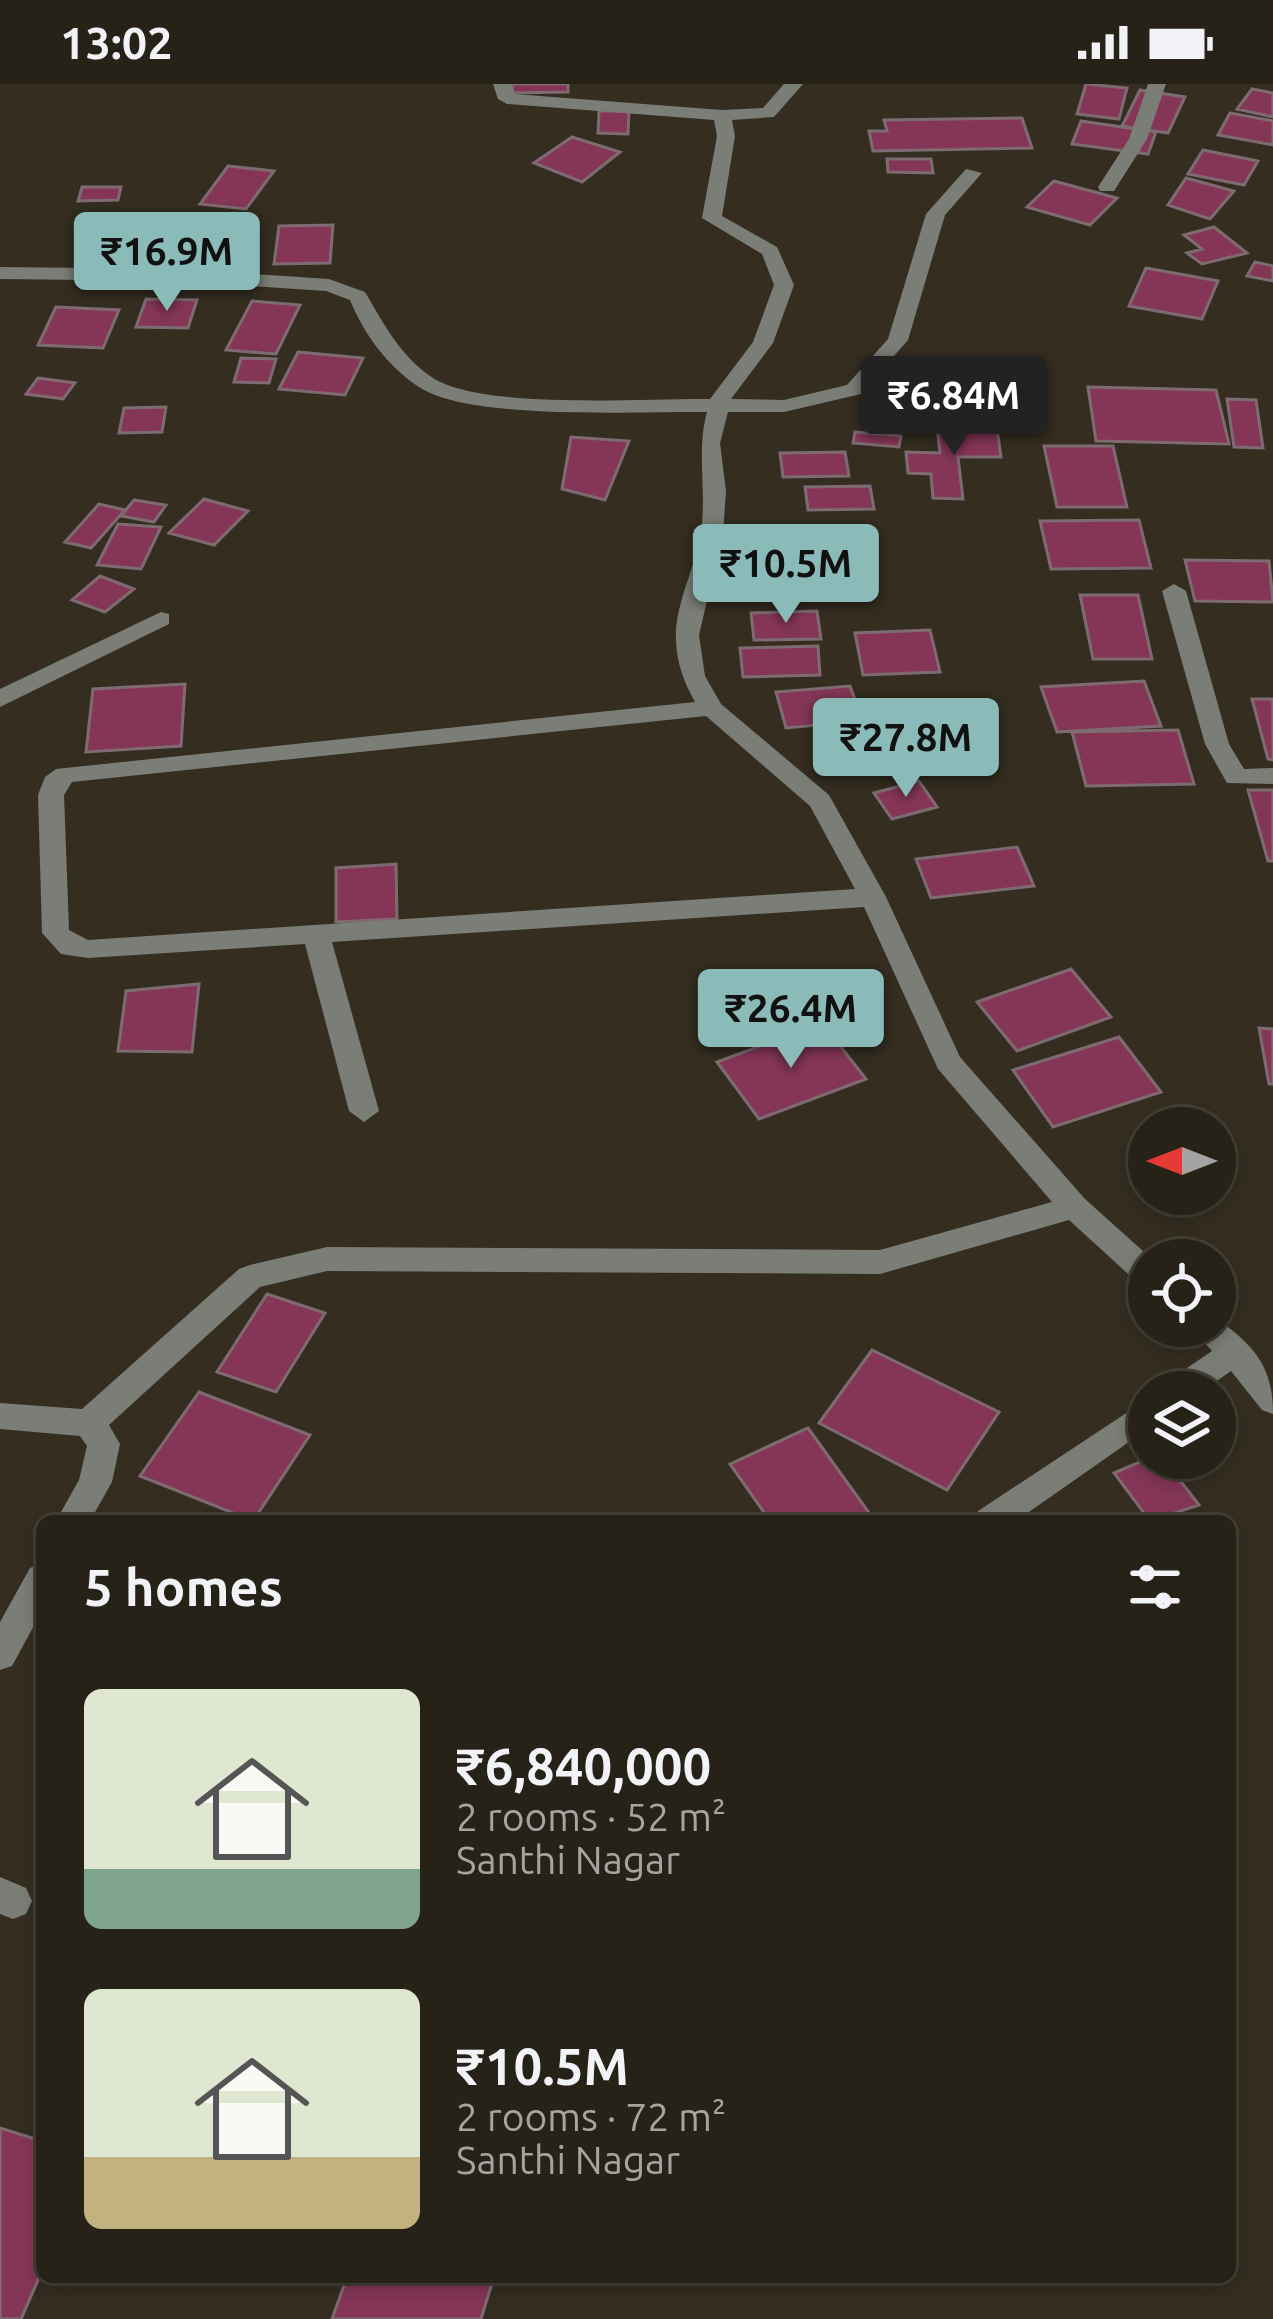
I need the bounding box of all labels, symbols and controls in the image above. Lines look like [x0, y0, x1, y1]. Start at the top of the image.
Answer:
text: 13:02 [60, 17, 173, 68]
pin: ₹16.9M [69, 212, 265, 314]
text: ₹16.9M [101, 229, 233, 272]
pin: ₹6.84M [856, 356, 1052, 458]
text: ₹6.84M [888, 373, 1020, 416]
pin: ₹10.5M [688, 524, 884, 626]
text: ₹10.5M [720, 541, 852, 584]
pin: ₹27.8M [808, 698, 1004, 800]
text: ₹27.8M [840, 715, 972, 758]
pin: ₹26.4M [693, 969, 889, 1071]
text: ₹26.4M [725, 986, 857, 1029]
north arrow [1128, 1107, 1236, 1215]
map controls [1128, 1107, 1236, 1479]
button: locate [1128, 1239, 1236, 1347]
button: layers [1128, 1371, 1236, 1479]
icon: filters [1122, 1554, 1188, 1620]
text: 5 homes [84, 1558, 283, 1616]
icon: home [180, 1737, 324, 1881]
text: ₹6,840,000 [456, 1737, 711, 1795]
text: 2 rooms · 52 m² [456, 1795, 726, 1838]
text: Santhi Nagar [456, 1838, 680, 1881]
icon: home [180, 2037, 324, 2181]
text: ₹10.5M [456, 2037, 629, 2095]
text: 2 rooms · 72 m² [456, 2095, 726, 2138]
text: Santhi Nagar [456, 2138, 680, 2181]

